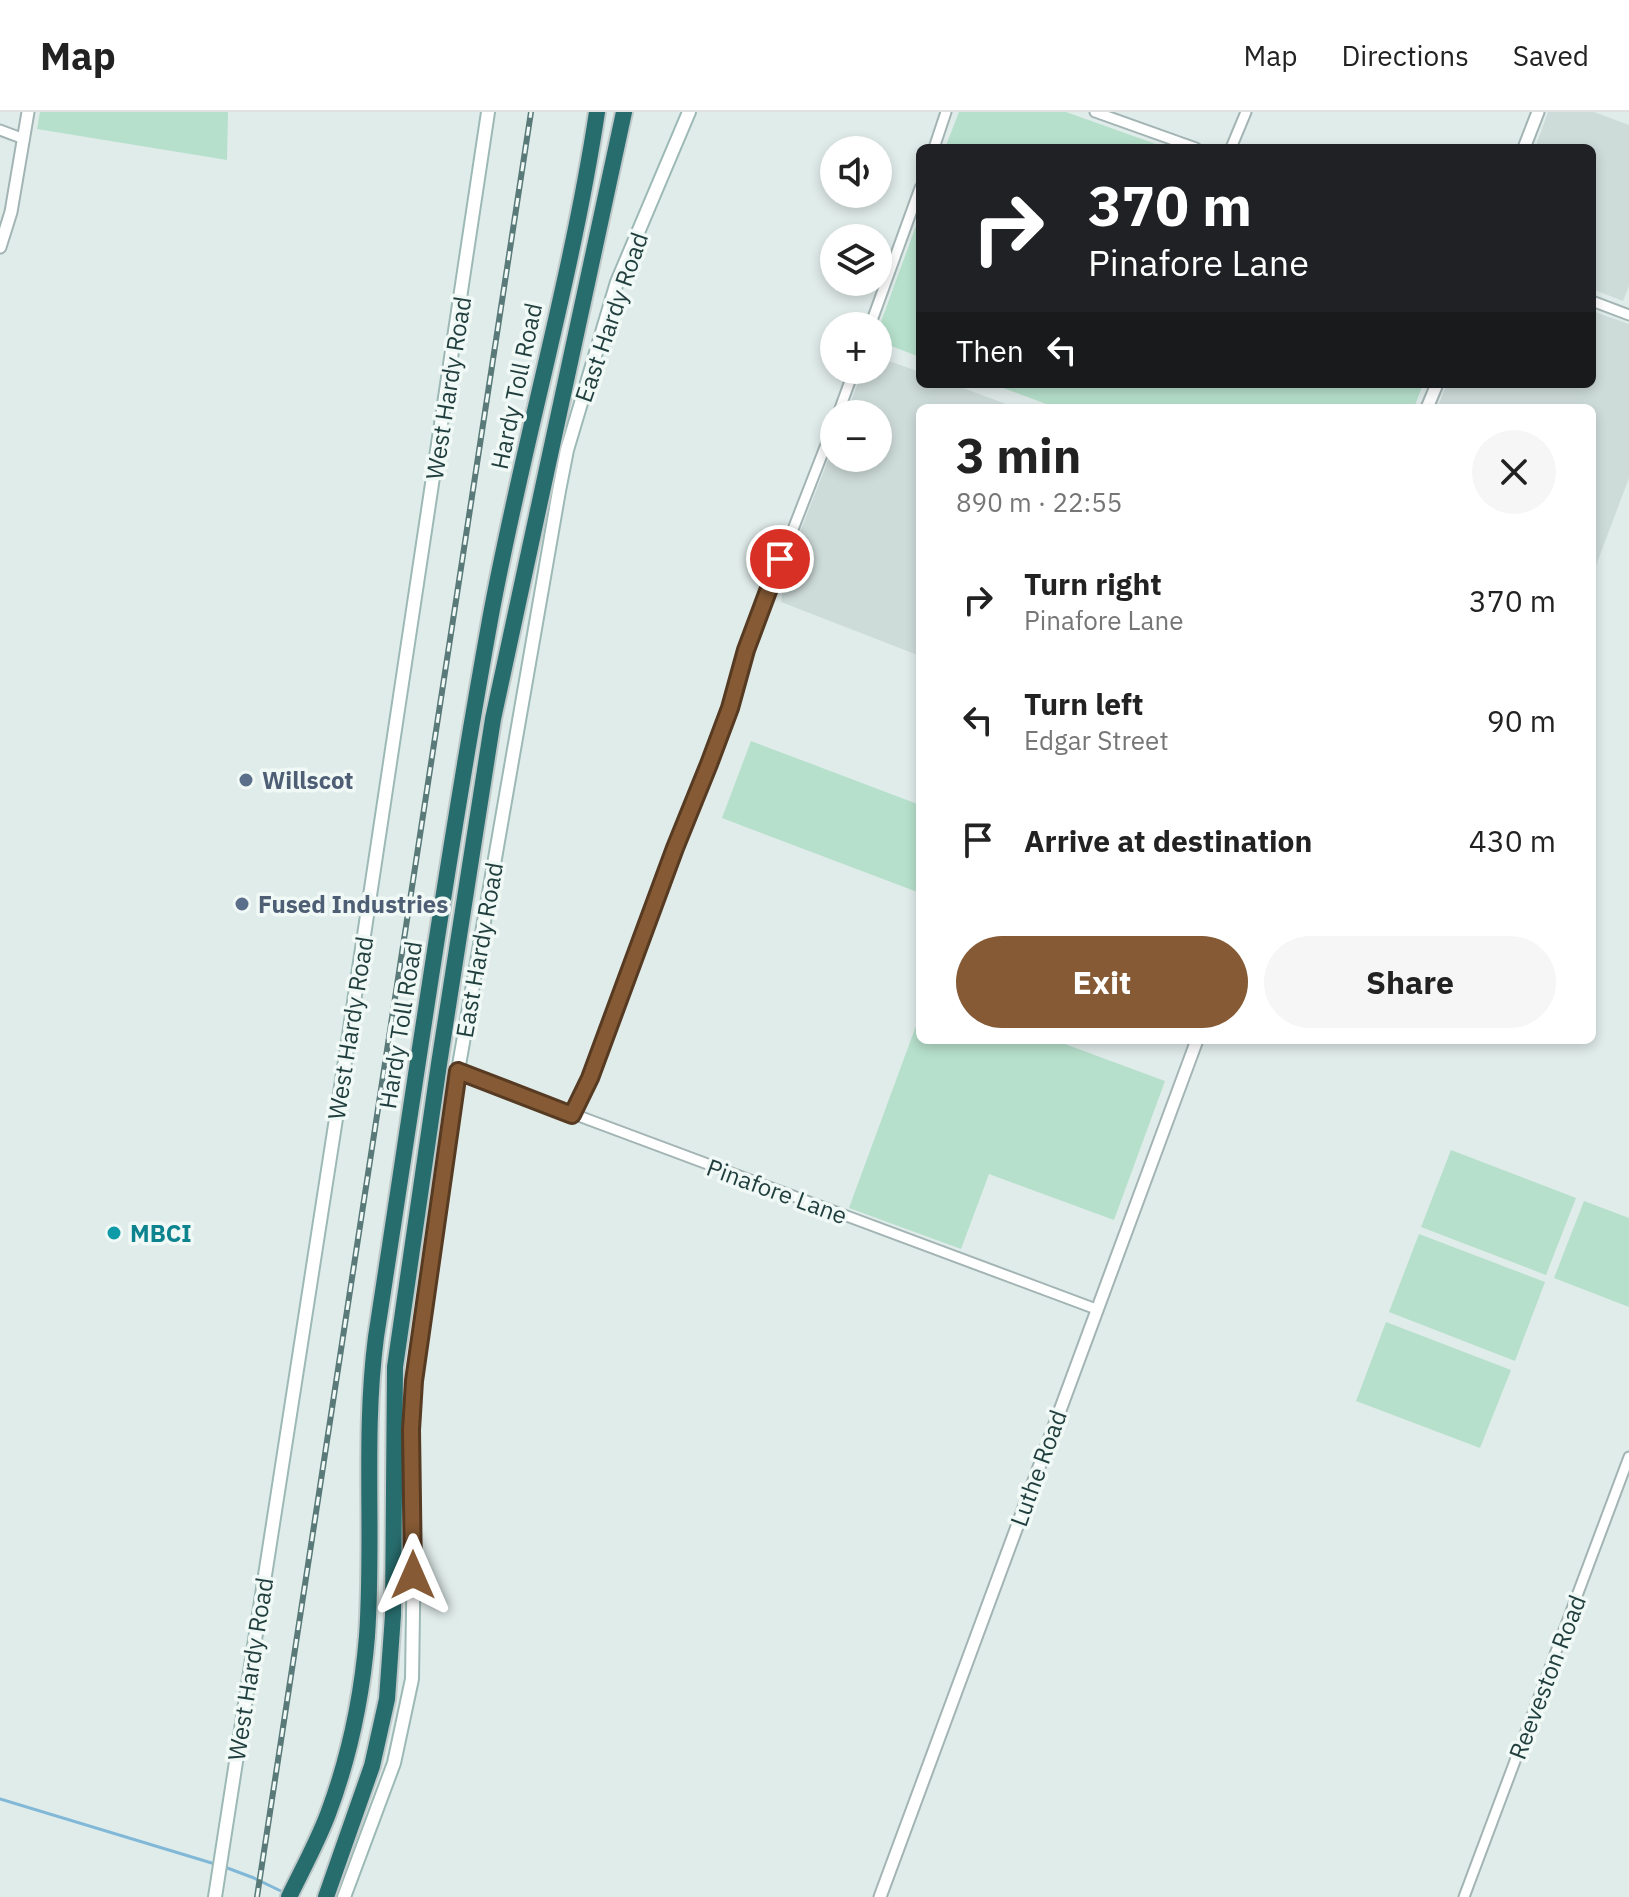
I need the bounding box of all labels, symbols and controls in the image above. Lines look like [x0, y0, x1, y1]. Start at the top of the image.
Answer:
text: Map [40, 31, 116, 80]
text: Map [1243, 37, 1297, 74]
text: Directions [1341, 37, 1469, 74]
text: Saved [1513, 37, 1589, 74]
map controls [820, 136, 892, 472]
button: sound [820, 136, 892, 208]
text: 370 m [1088, 169, 1252, 241]
icon: right [956, 176, 1060, 280]
button: layers [820, 224, 892, 296]
street label: East Hardy Road [567, 228, 655, 406]
text: Pinafore Lane [1088, 239, 1309, 286]
street label: West Hardy Road [418, 294, 478, 482]
street label: Hardy Toll Road [483, 300, 549, 472]
button: + [820, 312, 892, 384]
icon: left [1040, 328, 1084, 372]
text: Then [956, 331, 1024, 370]
button: − [820, 400, 892, 472]
text: 3 min [956, 424, 1081, 486]
button: close [1472, 430, 1556, 514]
text: 890 m · 22:55 [956, 485, 1122, 519]
pin [746, 525, 814, 593]
icon: arrive [758, 537, 802, 581]
text: Turn right [1024, 564, 1162, 603]
icon: right [956, 578, 1000, 622]
text: 370 m [1469, 581, 1556, 620]
text: Pinafore Lane [1024, 603, 1184, 637]
text: Turn left [1024, 684, 1143, 723]
icon: left [956, 698, 1000, 742]
text: 90 m [1487, 701, 1556, 740]
text: Edgar Street [1024, 723, 1169, 757]
place label: Willscot [262, 764, 354, 796]
marker: Willscot [237, 771, 255, 789]
icon: arrive [956, 818, 1000, 862]
text: Arrive at destination [1024, 821, 1312, 860]
text: 430 m [1469, 821, 1556, 860]
street label: East Hardy Road [448, 860, 510, 1040]
place label: Fused Industries [258, 888, 448, 920]
marker: Fused Industries [233, 895, 251, 913]
street label: West Hardy Road [320, 934, 380, 1122]
button: Exit [956, 936, 1248, 1028]
button: Share [1264, 936, 1556, 1028]
street label: Hardy Toll Road [371, 939, 429, 1111]
street label: Pinafore Lane [702, 1151, 852, 1231]
place label: MBCI [130, 1217, 192, 1249]
marker: MBCI [105, 1224, 123, 1242]
street label: Luthe Road [1002, 1405, 1074, 1531]
position arrow [371, 1533, 455, 1617]
street label: West Hardy Road [220, 1575, 280, 1763]
street label: Reeveston Road [1501, 1590, 1593, 1764]

